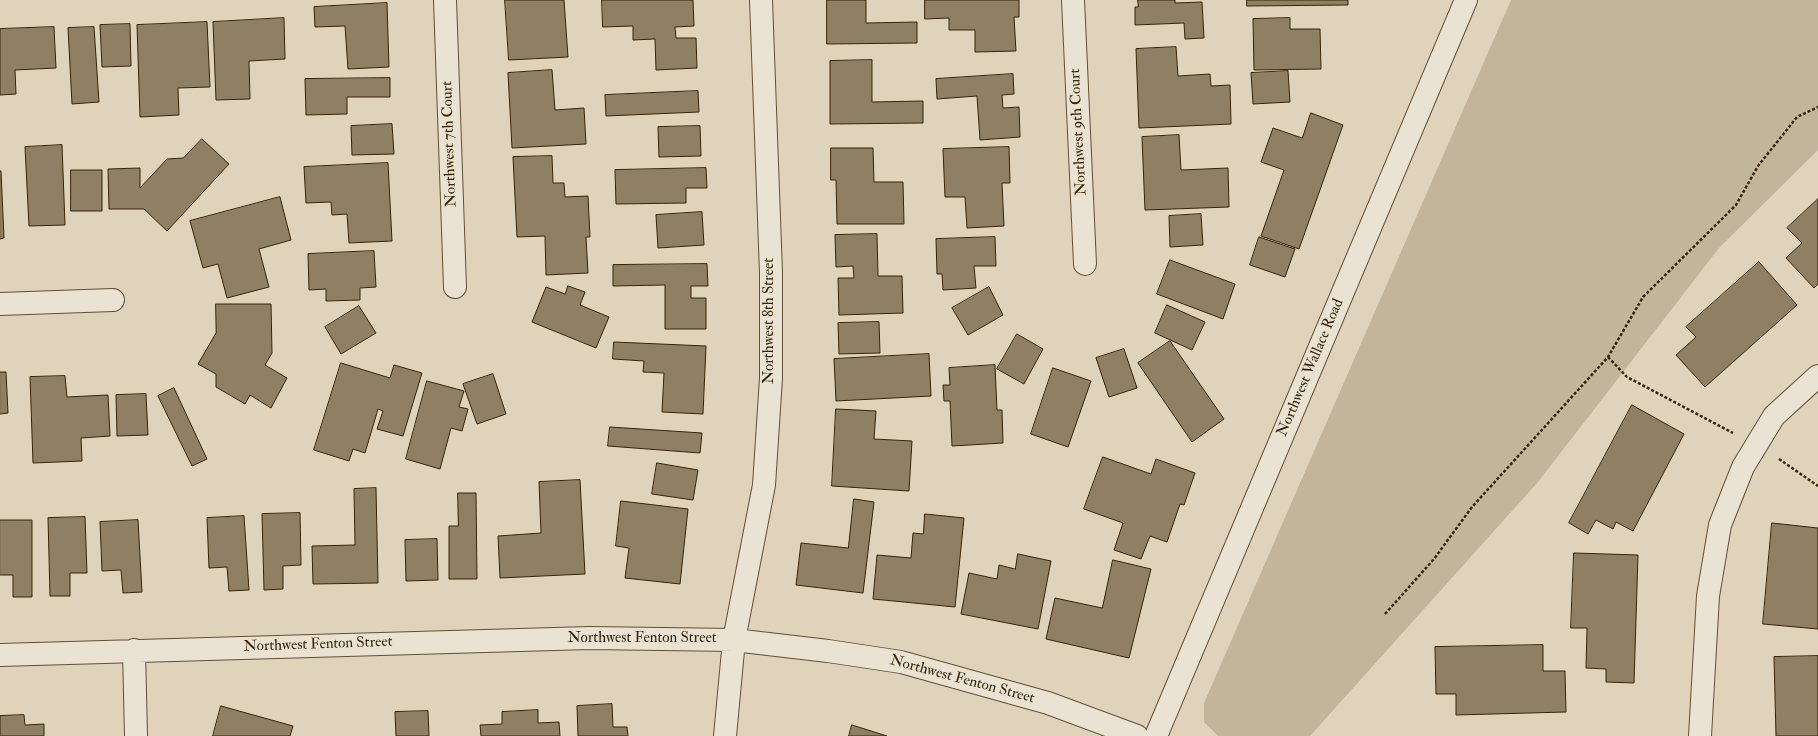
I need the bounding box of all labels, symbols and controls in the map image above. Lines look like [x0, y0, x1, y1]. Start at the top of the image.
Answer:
street label: Northwest 9th Court [1067, 68, 1091, 196]
street label: Northwest 7th Court [439, 81, 461, 207]
street label: Northwest 8th Street [761, 258, 779, 384]
street label: Northwest Wallace Road [1274, 296, 1348, 440]
street label: Northwest Fenton Street [567, 630, 717, 648]
street label: Northwest Fenton Street [243, 633, 393, 657]
street label: Northwest Fenton Street [888, 652, 1036, 708]

